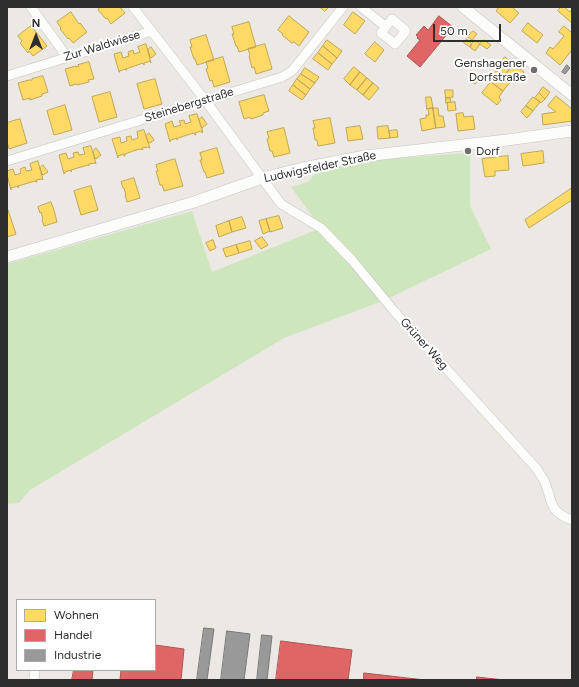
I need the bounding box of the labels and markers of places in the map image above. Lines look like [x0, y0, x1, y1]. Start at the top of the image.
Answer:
place label: Genshagener Dorfstraße [454, 56, 526, 84]
marker: Genshagener Dorfstraße [529, 65, 539, 75]
place label: Dorf [476, 144, 500, 158]
marker: Dorf [463, 146, 473, 156]

